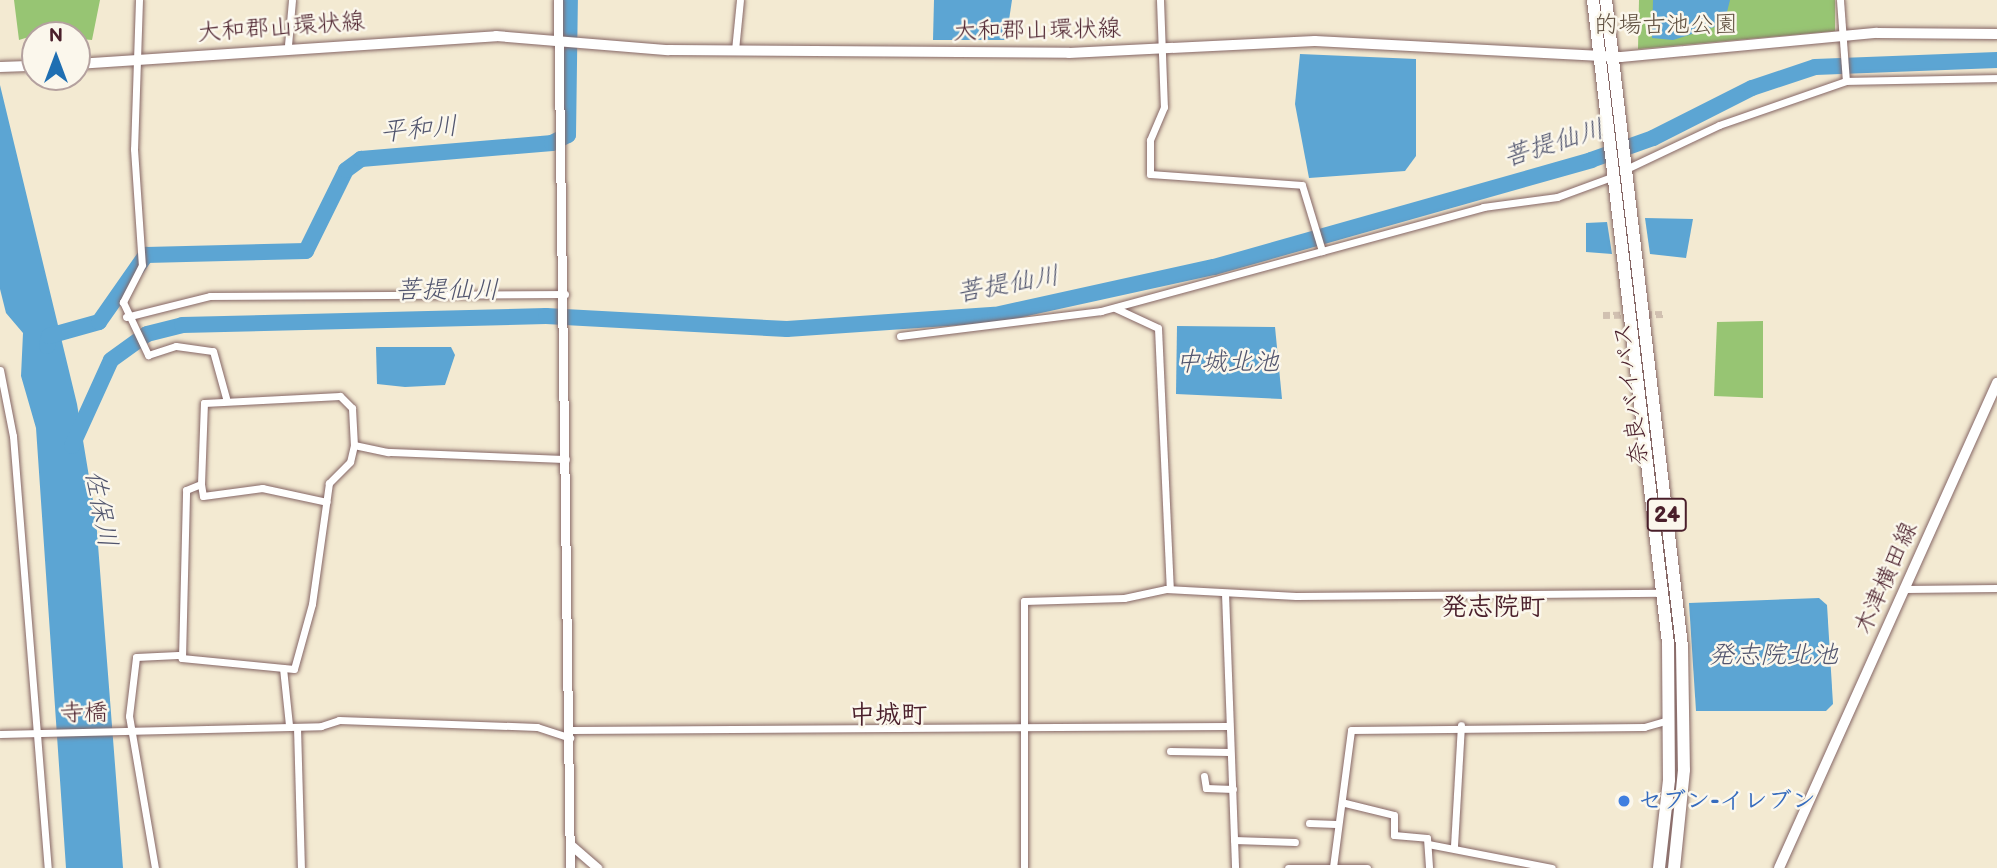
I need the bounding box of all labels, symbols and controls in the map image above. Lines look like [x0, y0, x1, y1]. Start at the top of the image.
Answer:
street label: 大和郡山環状線 [196, 7, 366, 47]
park label: 的場古池公園 [1594, 11, 1738, 39]
street label: 大和郡山環状線 [953, 14, 1121, 46]
north arrow [21, 21, 91, 91]
text: N [49, 25, 63, 48]
water label: 平和川 [379, 111, 459, 149]
water label: 菩提仙川 [1500, 114, 1608, 174]
water label: 菩提仙川 [954, 261, 1062, 309]
water label: 菩提仙川 [395, 275, 499, 307]
street label: 奈良バイパス [1608, 321, 1654, 467]
water label: 中城北池 [1175, 347, 1279, 379]
water label: 佐保川 [77, 468, 123, 550]
road number: 24 [1646, 495, 1688, 534]
street label: 木津横田線 [1848, 517, 1924, 639]
district label: 発志院町 [1441, 592, 1545, 624]
water label: 発志院北池 [1708, 640, 1838, 672]
street label: 寺橋 [60, 698, 108, 728]
district label: 中城町 [849, 700, 927, 732]
place label: セブン-イレブン [1638, 787, 1816, 815]
marker: セブン-イレブン [1616, 793, 1632, 809]

